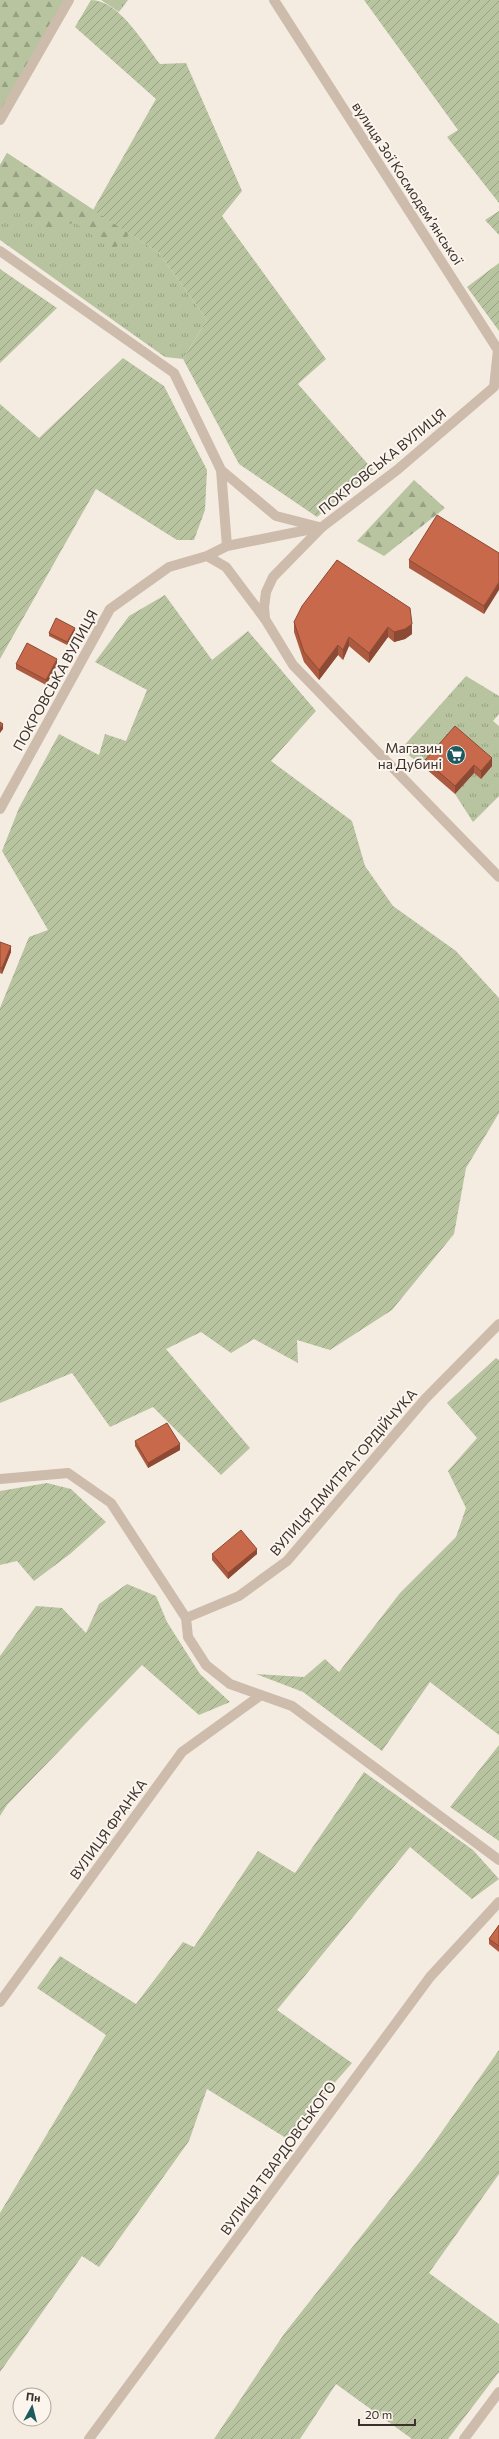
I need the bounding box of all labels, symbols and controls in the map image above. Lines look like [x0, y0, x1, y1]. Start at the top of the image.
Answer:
street label: вулиця Зої Космодемʼянської [349, 98, 467, 268]
street label: ПОКРОВСЬКА ВУЛИЦЯ [315, 404, 449, 518]
street label: ПОКРОВСЬКА ВУЛИЦЯ [9, 606, 101, 754]
place label: Магазин на Дубині [378, 739, 442, 772]
supermarket icon: Магазин на Дубині [445, 744, 467, 766]
street label: ВУЛИЦЯ ДМИТРА ГОРДІЙЧУКА [266, 1385, 420, 1559]
street label: ВУЛИЦЯ ФРАНКА [66, 1775, 150, 1883]
street label: ВУЛИЦЯ ТВАРДОВСЬКОГО [217, 2078, 339, 2238]
north arrow [12, 2387, 52, 2427]
text: Пн [25, 2389, 41, 2404]
scale bar [359, 2401, 415, 2427]
text: 20 m [365, 2407, 392, 2421]

